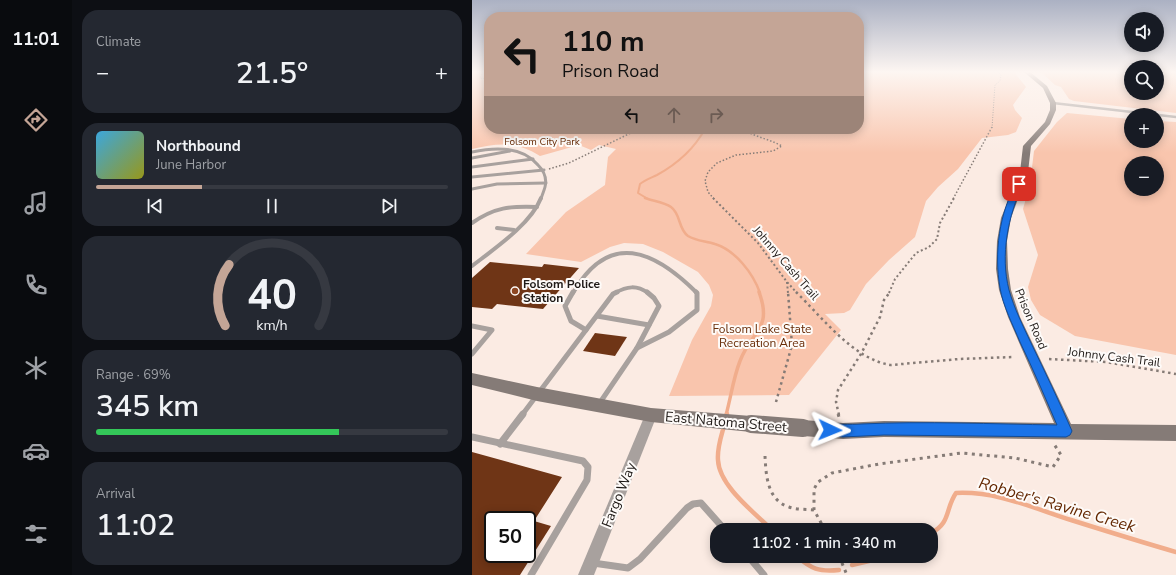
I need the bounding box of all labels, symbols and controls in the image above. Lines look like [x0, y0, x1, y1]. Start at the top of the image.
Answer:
map controls [1124, 12, 1164, 196]
button: sound [1124, 12, 1164, 52]
text: 110 m [562, 23, 645, 61]
text: 11:01 [12, 27, 60, 51]
icon: left [496, 28, 548, 80]
text: Climate [96, 33, 141, 51]
text: 21.5° [236, 53, 308, 94]
text: − [96, 58, 109, 88]
text: + [435, 58, 448, 88]
text: Prison Road [562, 59, 659, 83]
button: search [1124, 60, 1164, 100]
icon: left [621, 104, 643, 126]
icon: ahead [663, 104, 685, 126]
icon: right [705, 104, 727, 126]
icon: directions [22, 106, 50, 134]
button: + [1124, 108, 1164, 148]
park label: Folsom City Park [504, 135, 581, 149]
text: Northbound [156, 136, 241, 156]
text: June Harbor [156, 156, 226, 174]
button: − [1124, 156, 1164, 196]
pin [1002, 167, 1036, 201]
icon: arrive [1008, 173, 1030, 195]
icon: music [22, 189, 50, 217]
icon: previous [144, 195, 166, 217]
icon: pause [261, 195, 283, 217]
icon: next [378, 195, 400, 217]
street label: Johnny Cash Trail [749, 222, 823, 304]
text: 40 [247, 266, 297, 323]
icon: phone [22, 271, 50, 299]
place label: Folsom Police Station [523, 276, 601, 306]
marker: Folsom Police Station [510, 286, 520, 296]
street label: Prison Road [1011, 286, 1051, 352]
text: km/h [256, 315, 288, 334]
park label: Folsom Lake State Recreation Area [713, 321, 811, 351]
street label: Johnny Cash Trail [1066, 343, 1162, 371]
icon: climate [22, 354, 50, 382]
text: Range · 69% [96, 366, 171, 384]
text: 345 km [96, 386, 199, 427]
street label: East Natoma Street [664, 407, 788, 437]
position arrow [809, 409, 851, 451]
icon: car [22, 437, 50, 465]
street label: Fargo Way [597, 459, 641, 530]
water label: Robber's Ravine Creek [976, 472, 1139, 538]
text: Arrival [96, 485, 135, 503]
text: 11:02 [96, 505, 175, 546]
speed limit sign: 50 [484, 511, 536, 563]
icon: filters [22, 520, 50, 548]
text: 11:02 · 1 min · 340 m [752, 533, 896, 553]

